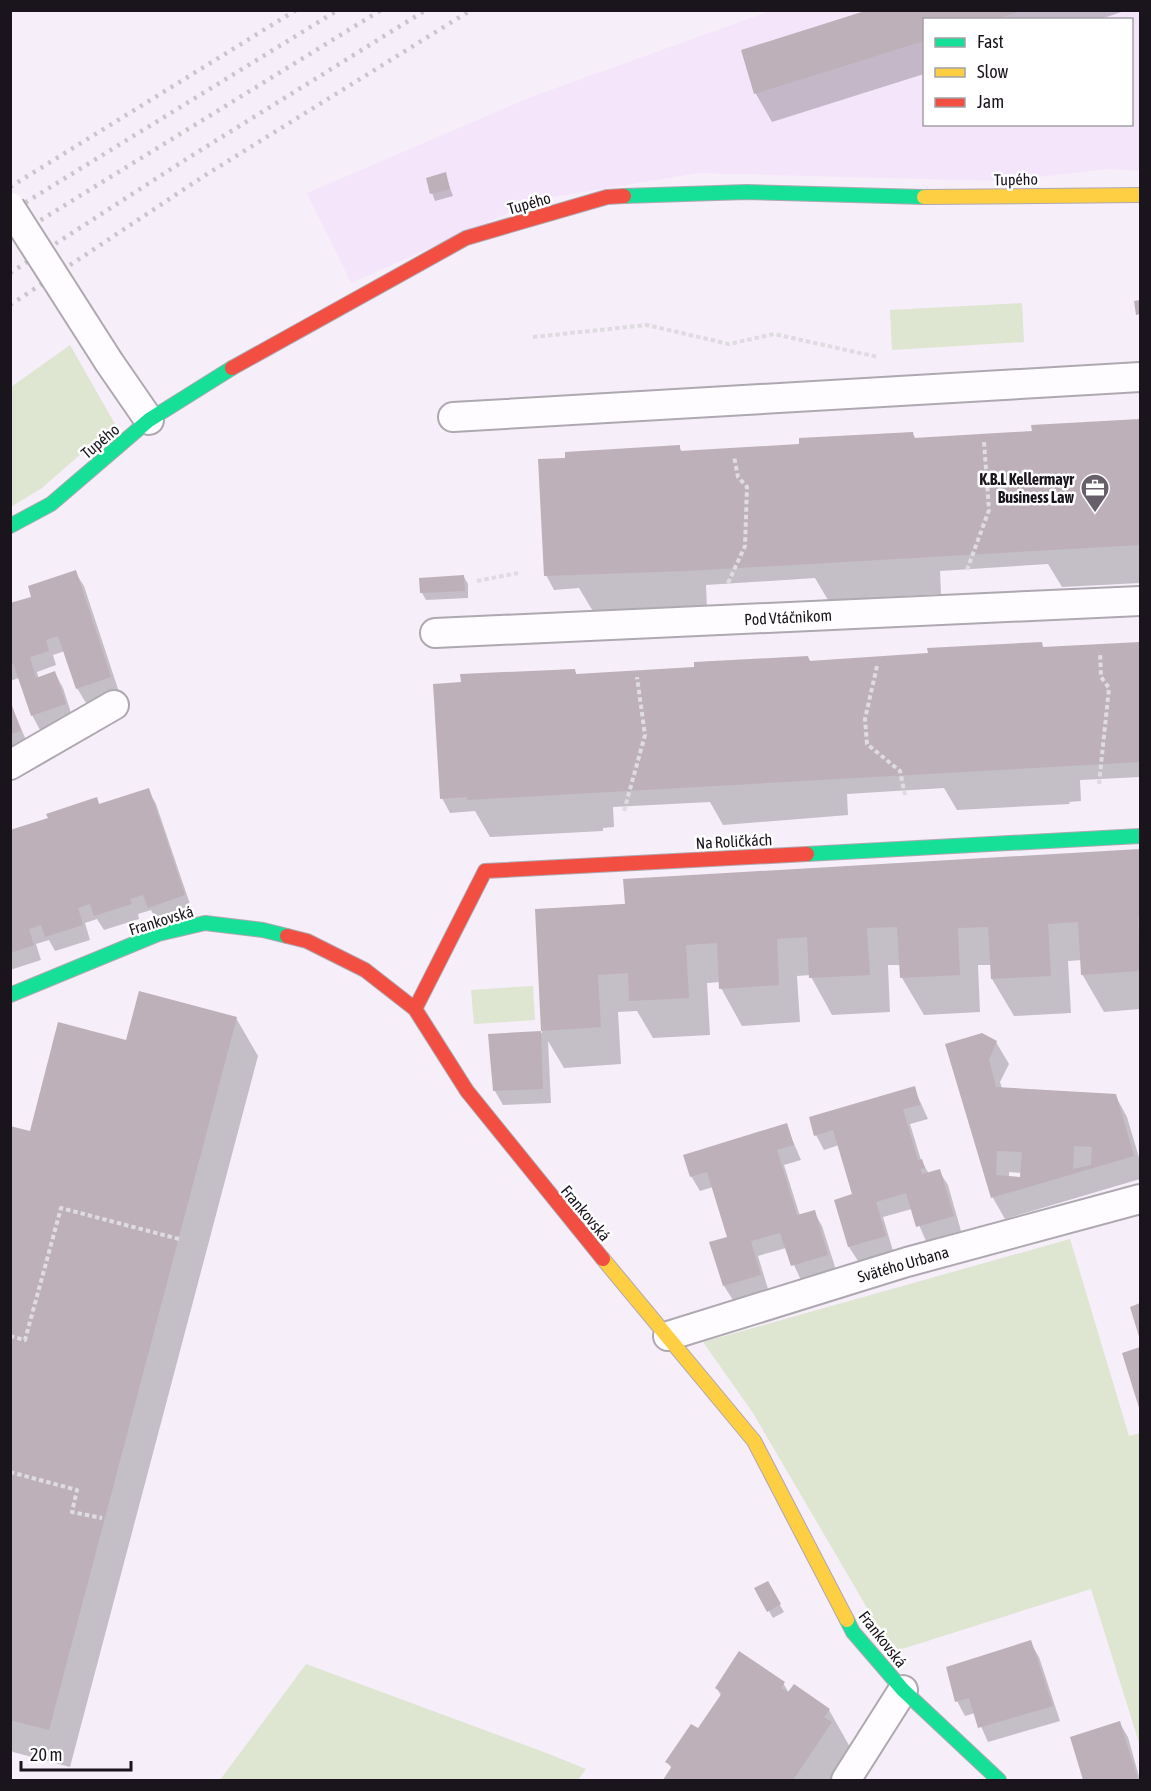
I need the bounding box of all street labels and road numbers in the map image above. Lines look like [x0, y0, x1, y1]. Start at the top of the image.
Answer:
street label: Tupého [994, 170, 1038, 189]
street label: Tupého [505, 188, 553, 219]
street label: Tupého [77, 420, 123, 463]
street label: Pod Vtáčnikom [744, 606, 832, 628]
street label: Na Roličkách [695, 830, 773, 852]
street label: Frankovská [127, 902, 195, 938]
street label: Frankovská [558, 1182, 614, 1244]
street label: Svätého Urbana [855, 1242, 951, 1286]
street label: Frankovská [855, 1607, 911, 1671]

